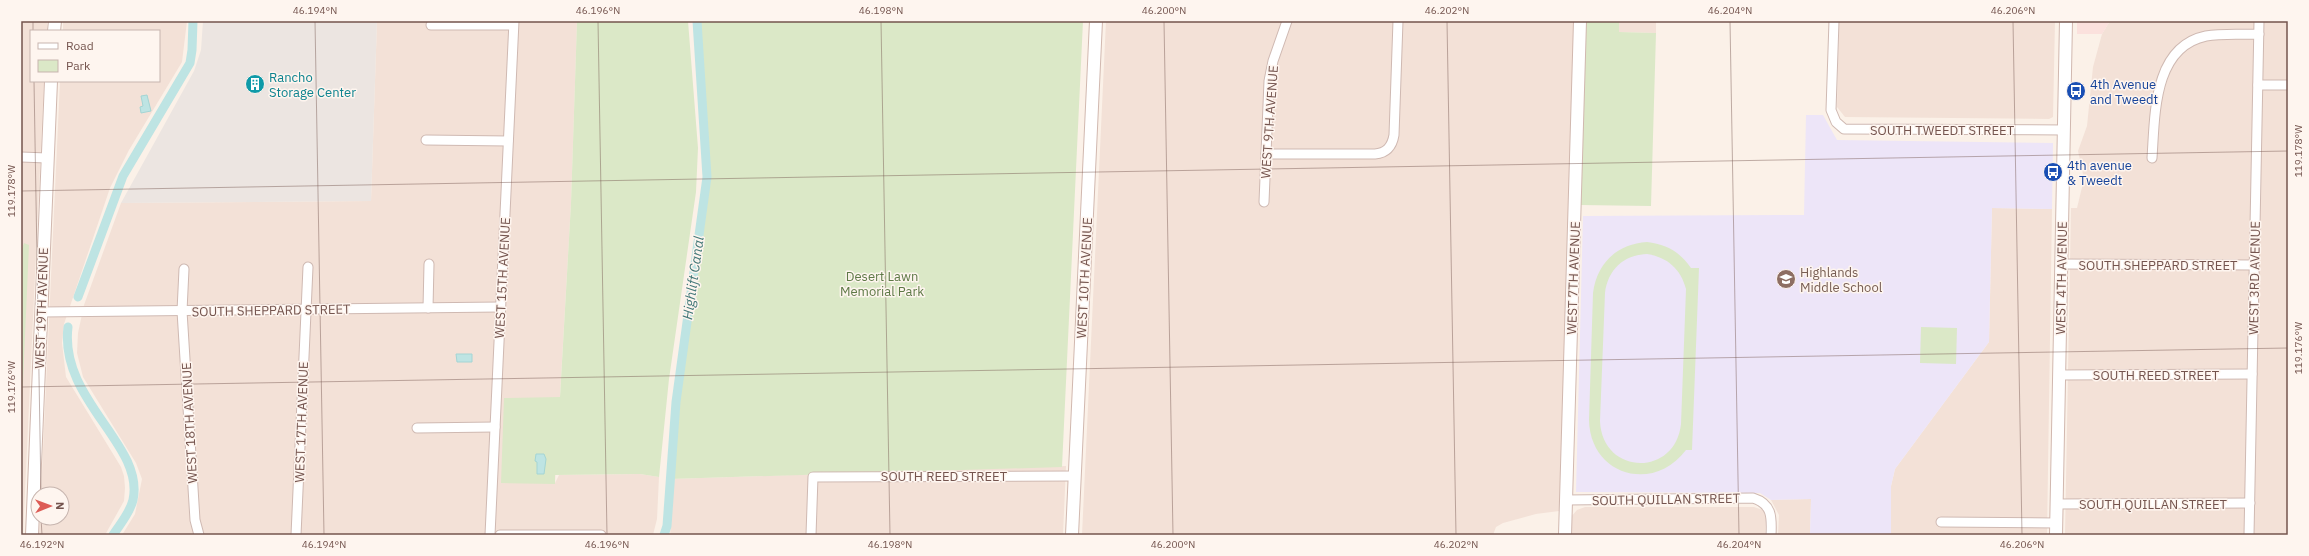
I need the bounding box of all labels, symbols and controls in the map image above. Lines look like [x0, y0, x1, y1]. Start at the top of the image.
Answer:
text: 46.194°N [293, 4, 337, 17]
text: 46.196°N [576, 4, 620, 17]
text: 46.198°N [859, 4, 903, 17]
text: 46.200°N [1142, 4, 1186, 17]
text: 46.202°N [1425, 4, 1469, 17]
text: 46.204°N [1708, 4, 1752, 17]
text: 46.206°N [1991, 4, 2035, 17]
legend [30, 30, 160, 82]
text: Road [66, 38, 94, 53]
text: Park [66, 58, 91, 73]
street label: WEST 9TH AVENUE [1257, 65, 1282, 179]
place label: Rancho Storage Center [269, 69, 356, 101]
building icon: Rancho Storage Center [244, 73, 266, 95]
place label: 4th Avenue and Tweedt [2090, 76, 2158, 108]
bus stop icon: 4th Avenue and Tweedt [2065, 80, 2087, 102]
street label: SOUTH TWEEDT STREET [1870, 122, 2015, 139]
text: 119.178°W [2292, 125, 2305, 177]
place label: 4th avenue & Tweedt [2067, 157, 2132, 189]
bus stop icon: 4th avenue & Tweedt [2042, 161, 2064, 183]
text: 119.178°W [5, 165, 18, 217]
street label: WEST 15TH AVENUE [491, 217, 514, 339]
street label: WEST 10TH AVENUE [1073, 217, 1096, 339]
street label: WEST 7TH AVENUE [1563, 221, 1584, 335]
street label: WEST 4TH AVENUE [2052, 221, 2071, 335]
street label: WEST 3RD AVENUE [2245, 221, 2264, 335]
water label: Highlift Canal [678, 235, 708, 321]
street label: WEST 19TH AVENUE [31, 247, 52, 369]
street label: SOUTH SHEPPARD STREET [2079, 257, 2238, 274]
place label: Highlands Middle School [1800, 264, 1883, 296]
park label: Desert Lawn Memorial Park [840, 268, 924, 300]
school or university icon: Highlands Middle School [1775, 268, 1797, 290]
street label: SOUTH SHEPPARD STREET [191, 301, 351, 320]
text: 119.176°W [2292, 322, 2305, 374]
text: 119.176°W [5, 361, 18, 413]
street label: WEST 17TH AVENUE [291, 361, 312, 483]
street label: WEST 18TH AVENUE [178, 362, 201, 484]
street label: SOUTH REED STREET [2093, 367, 2220, 384]
street label: SOUTH REED STREET [881, 468, 1008, 485]
north arrow [30, 486, 70, 526]
street label: SOUTH QUILLAN STREET [1592, 490, 1741, 509]
street label: SOUTH QUILLAN STREET [2079, 496, 2228, 513]
text: N [53, 502, 67, 510]
text: 46.192°N [20, 538, 64, 551]
text: 46.194°N [302, 538, 346, 551]
text: 46.196°N [585, 538, 629, 551]
text: 46.198°N [868, 538, 912, 551]
text: 46.200°N [1151, 538, 1195, 551]
text: 46.202°N [1434, 538, 1478, 551]
text: 46.204°N [1717, 538, 1761, 551]
text: 46.206°N [2000, 538, 2044, 551]

